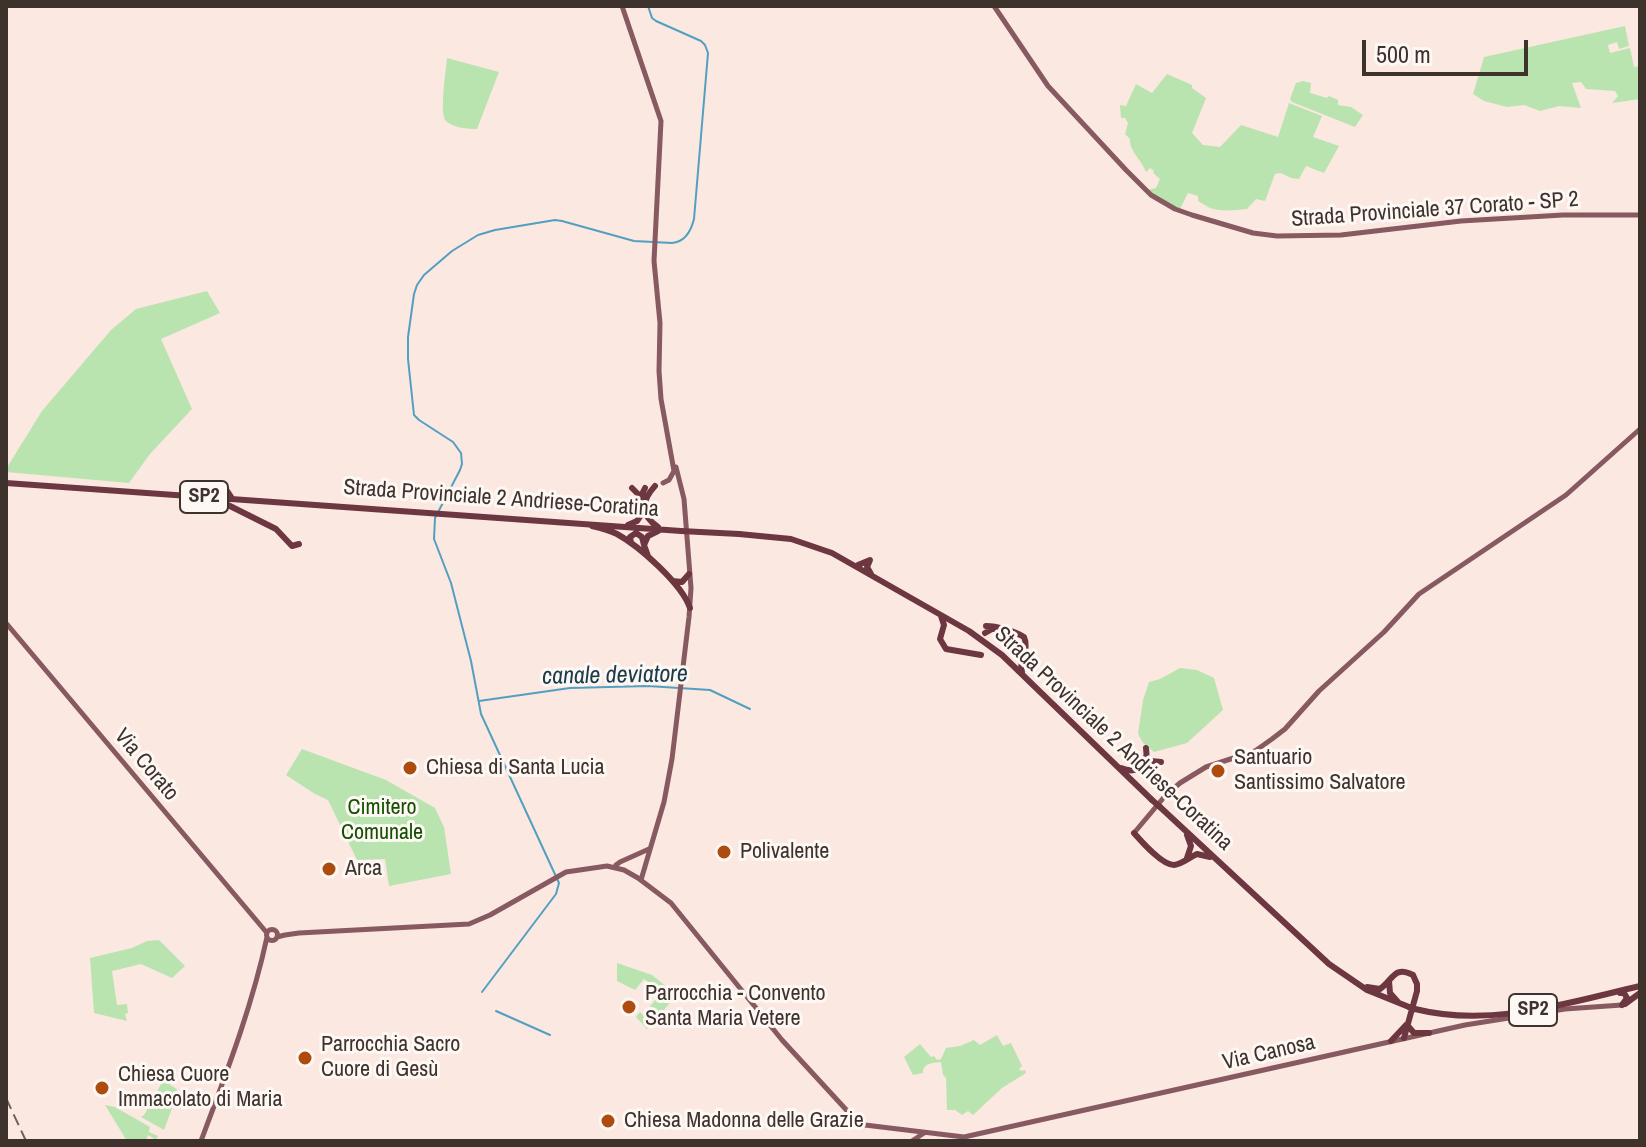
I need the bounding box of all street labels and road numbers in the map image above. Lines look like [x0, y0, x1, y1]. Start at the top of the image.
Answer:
street label: Strada Provinciale 37 Corato - SP 2 [1291, 187, 1579, 233]
street label: Strada Provinciale 2 Andriese-Coratina [343, 475, 659, 523]
road number: SP2 [180, 481, 228, 513]
street label: Strada Provinciale 2 Andriese-Coratina [988, 622, 1238, 856]
street label: Via Corato [108, 724, 184, 806]
road number: SP2 [1509, 994, 1557, 1026]
street label: Via Canosa [1220, 1030, 1318, 1076]

